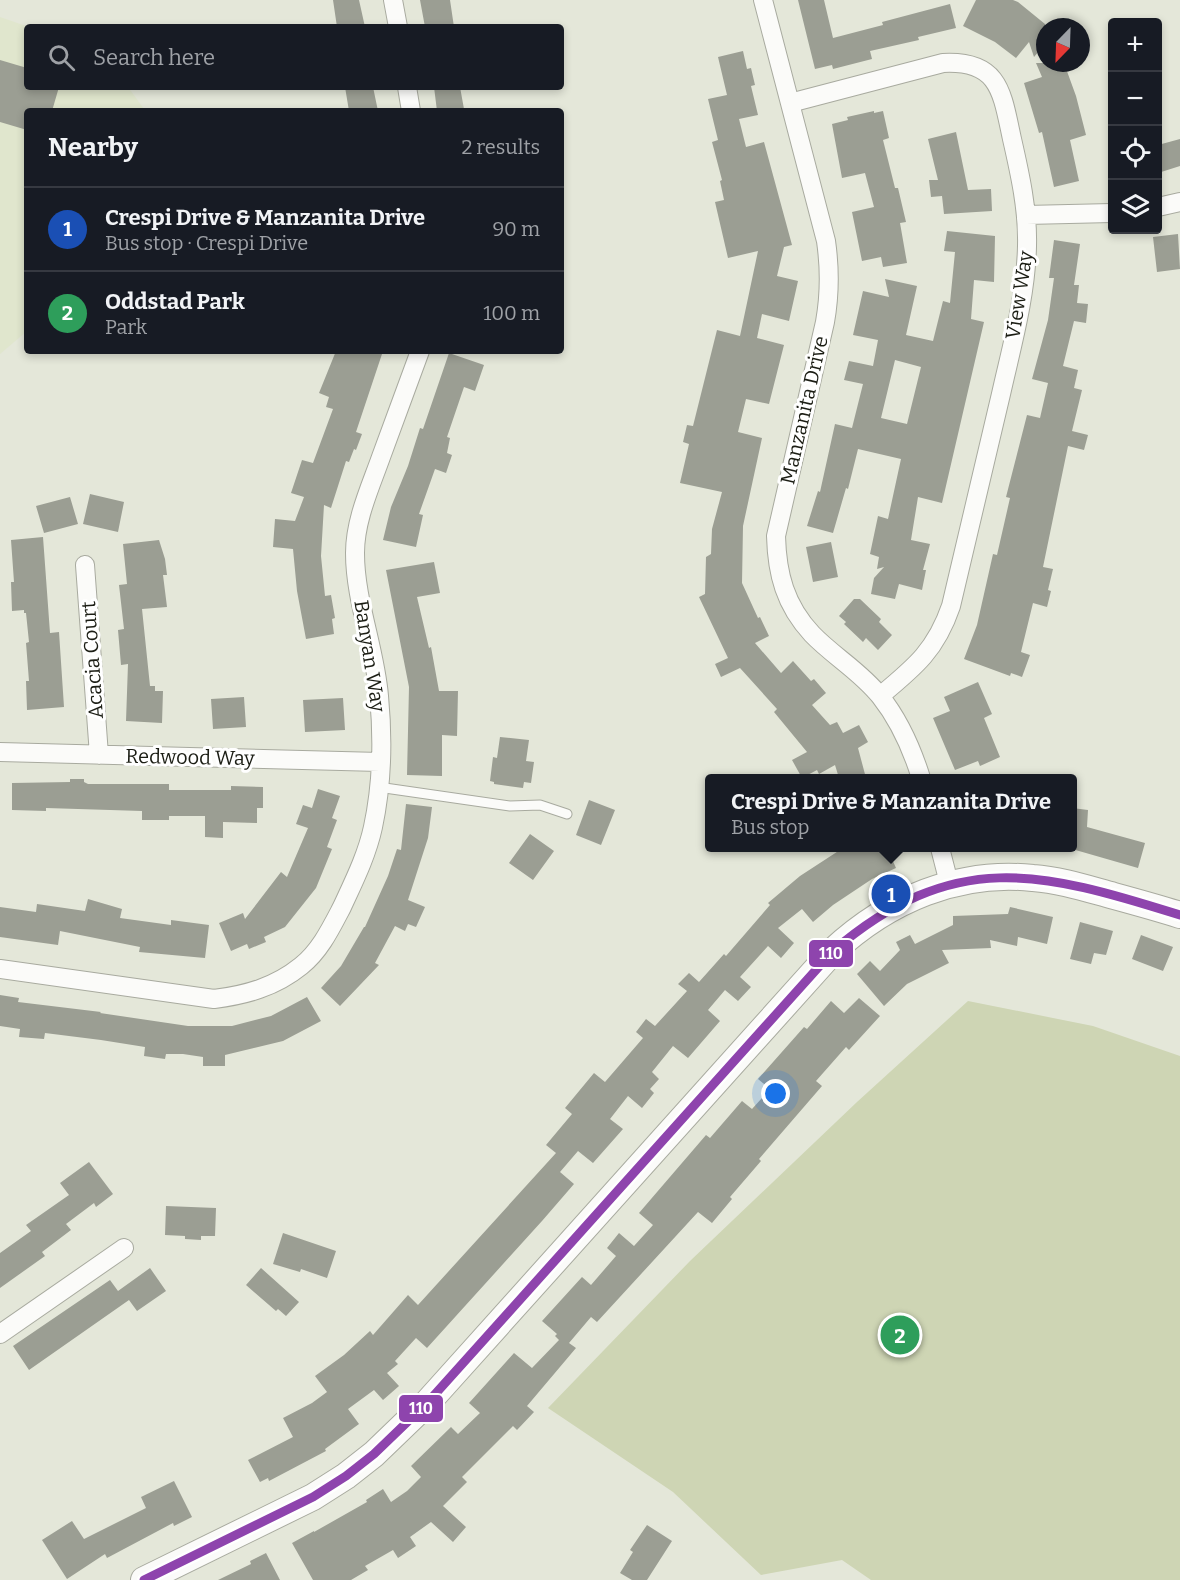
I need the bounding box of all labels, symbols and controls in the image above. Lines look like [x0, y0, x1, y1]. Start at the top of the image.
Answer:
north arrow [1036, 18, 1090, 72]
map controls [1108, 18, 1162, 234]
button: + [1108, 18, 1162, 72]
search box [24, 24, 564, 90]
icon: search [45, 41, 78, 74]
text: Search here [93, 44, 215, 71]
button: − [1108, 72, 1162, 126]
button: locate [1108, 126, 1162, 180]
text: Nearby [48, 132, 138, 163]
text: 2 results [461, 135, 540, 159]
button: layers [1108, 180, 1162, 234]
text: Crespi Drive & Manzanita Drive [105, 204, 425, 231]
text: 1 [63, 217, 72, 241]
text: 90 m [492, 217, 540, 241]
text: Bus stop · Crespi Drive [105, 231, 308, 255]
street label: View Way [1000, 249, 1038, 341]
text: Oddstad Park [105, 288, 245, 315]
text: 2 [62, 301, 73, 325]
text: 100 m [483, 301, 540, 325]
text: Park [105, 315, 147, 339]
street label: Manzanita Drive [775, 333, 833, 487]
street label: Banyan Way [349, 598, 391, 714]
street label: Acacia Court [76, 601, 108, 719]
street label: Redwood Way [125, 744, 255, 770]
popup [705, 774, 1077, 852]
text: Crespi Drive & Manzanita Drive [731, 788, 1051, 815]
text: Bus stop [731, 815, 809, 839]
pin: 1 [872, 872, 910, 916]
line badge: 110 [808, 939, 854, 968]
text: 110 [819, 944, 843, 963]
your location [761, 1079, 790, 1108]
pin: 2 [880, 1312, 920, 1358]
line badge: 110 [398, 1394, 444, 1423]
text: 110 [409, 1399, 433, 1418]

